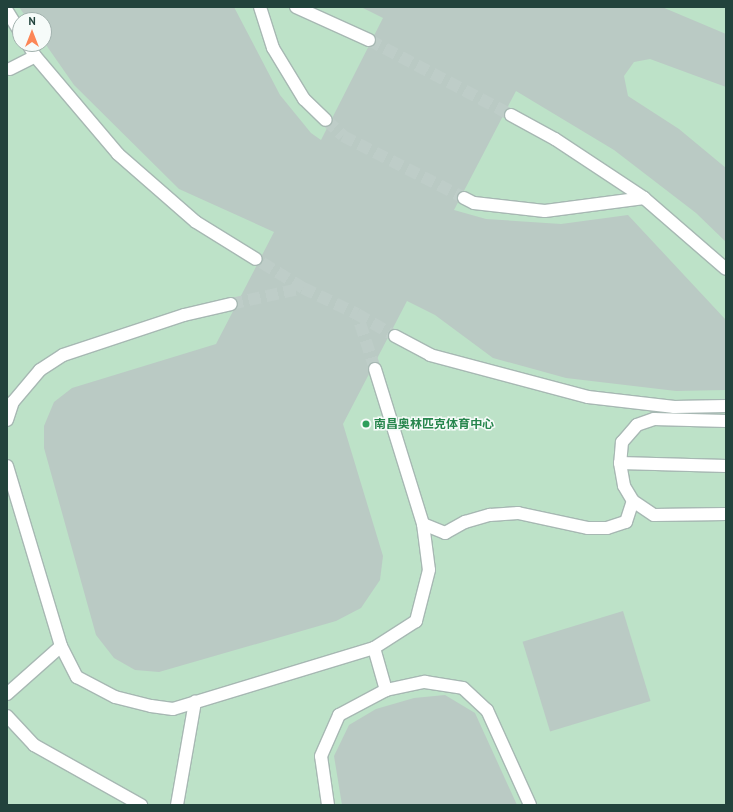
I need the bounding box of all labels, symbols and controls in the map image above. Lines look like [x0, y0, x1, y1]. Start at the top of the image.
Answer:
north arrow [12, 12, 52, 52]
text: N [28, 14, 36, 28]
place label: 南昌奥林匹克体育中心 [374, 417, 494, 431]
marker: 南昌奥林匹克体育中心 [361, 419, 371, 429]

